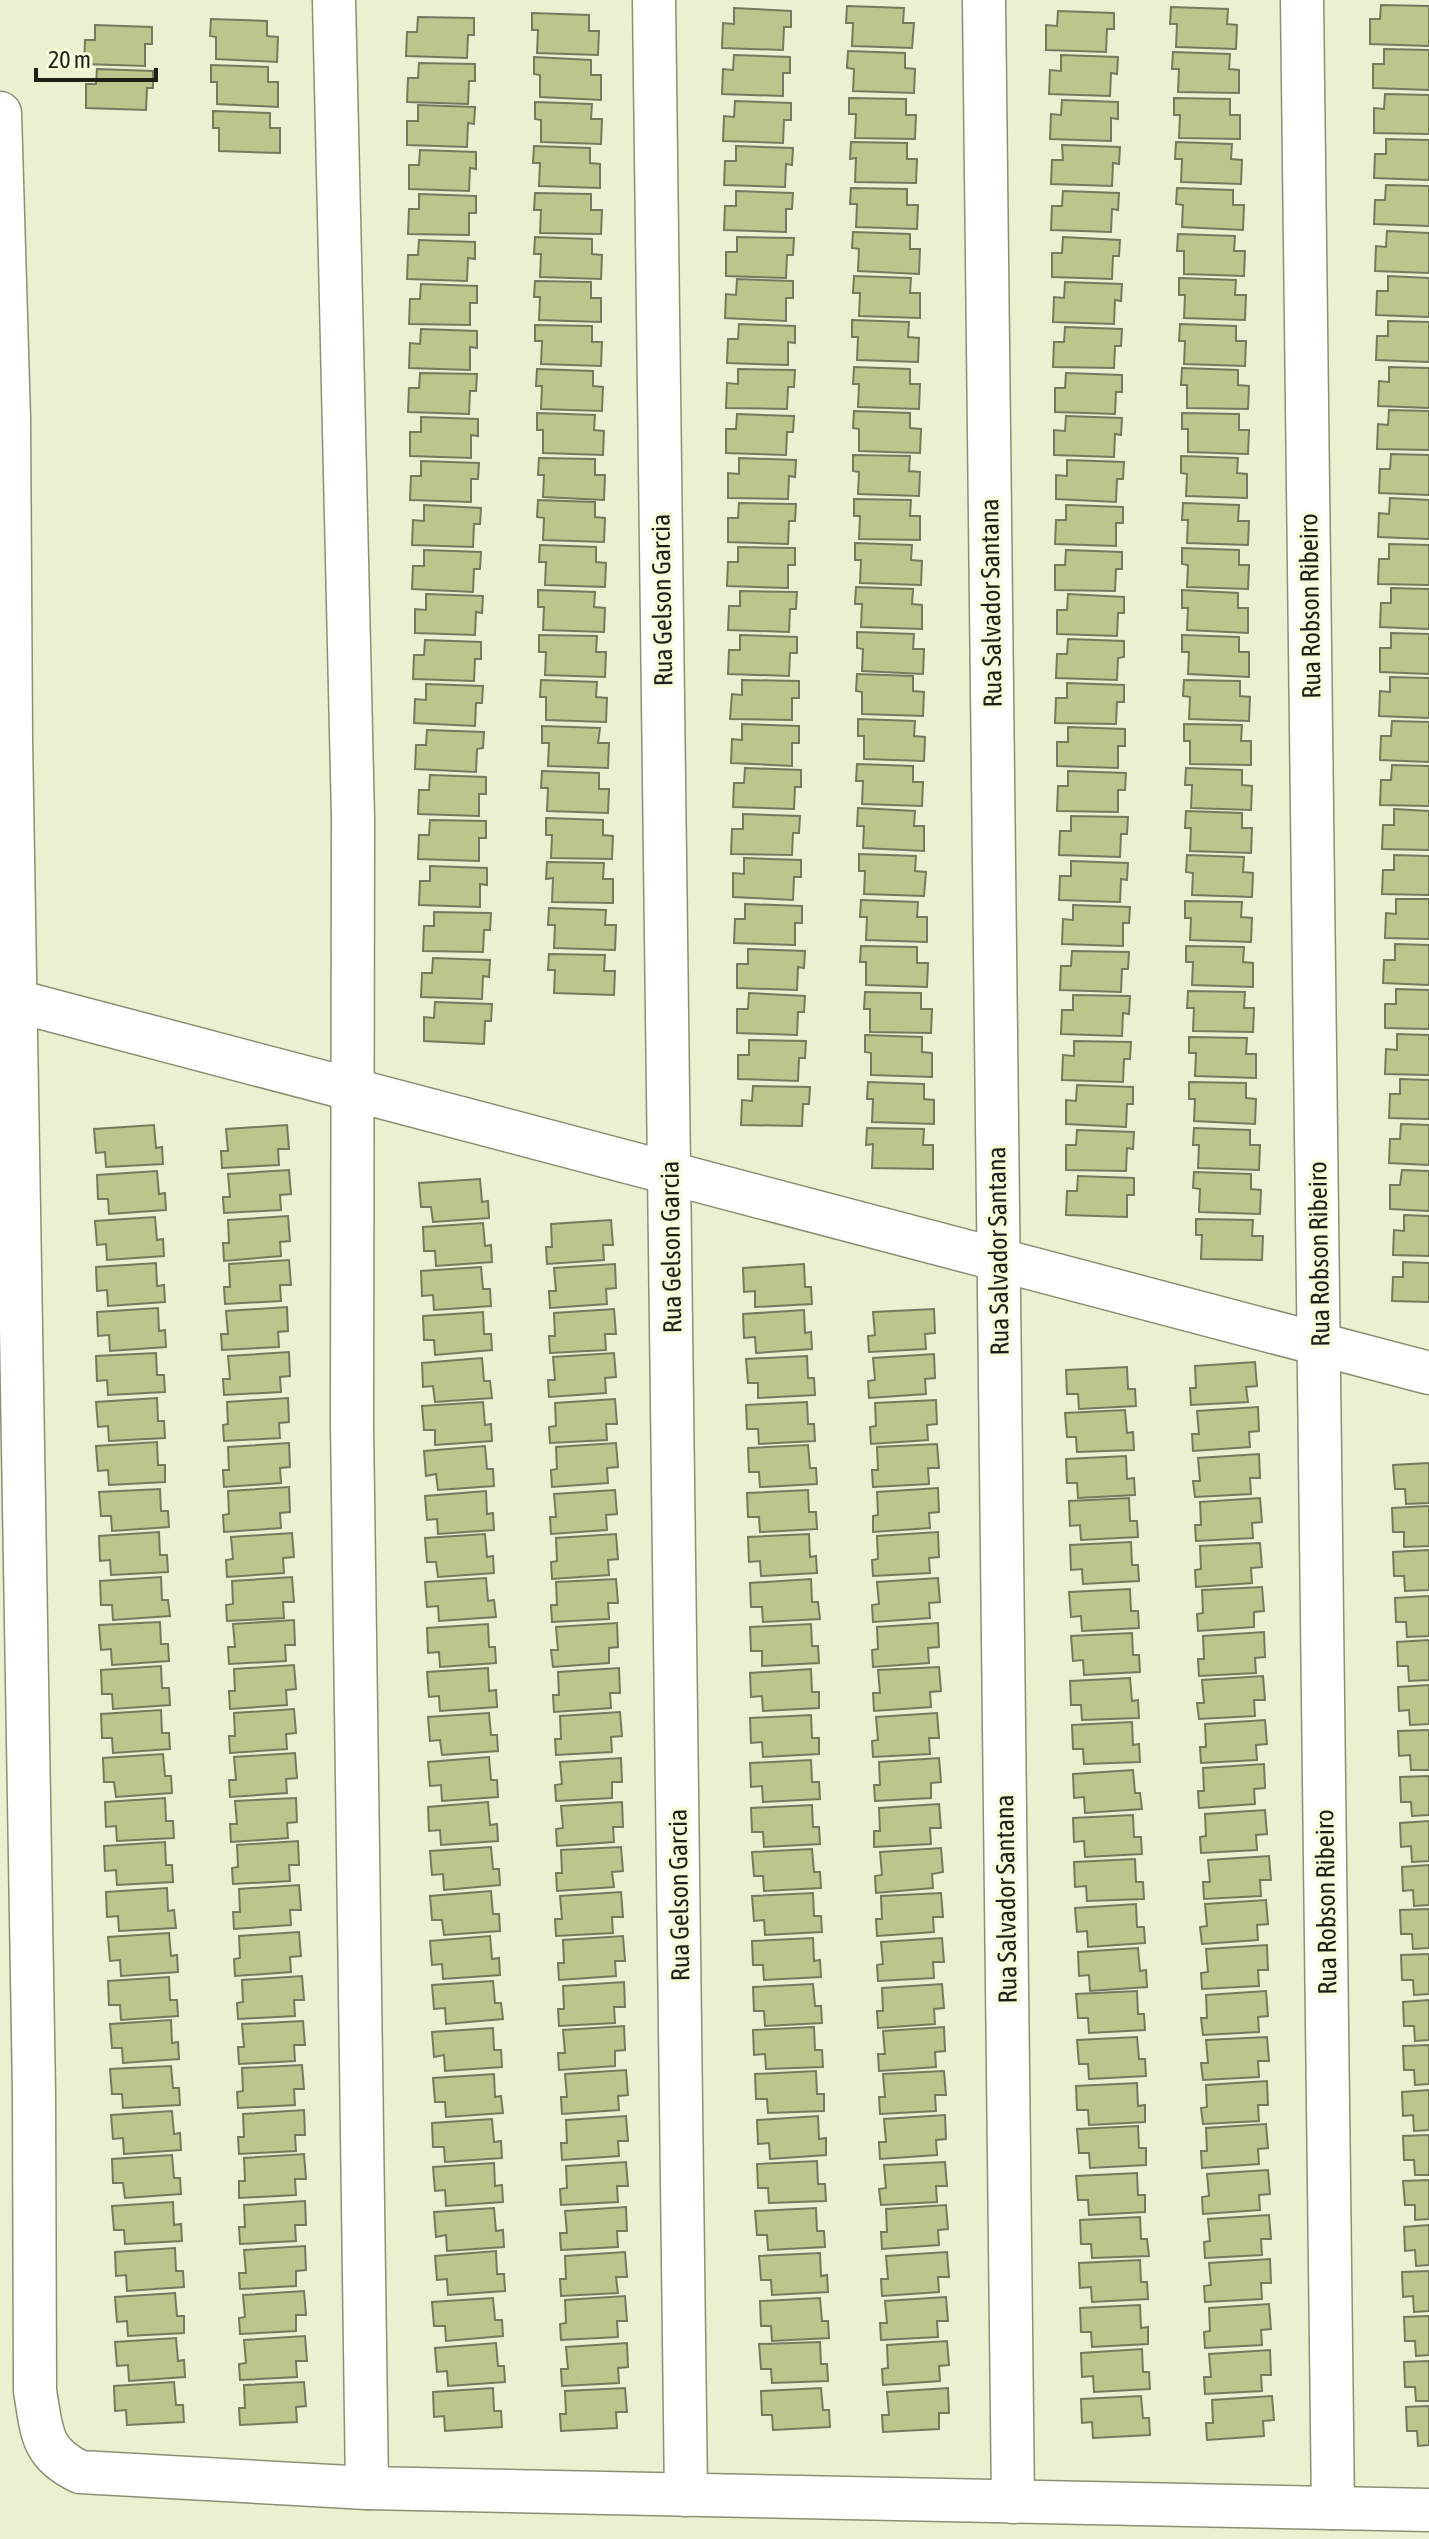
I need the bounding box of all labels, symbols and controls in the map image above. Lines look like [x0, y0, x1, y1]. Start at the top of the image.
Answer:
scale bar [36, 32, 156, 82]
text: 20 m [48, 46, 91, 73]
street label: Rua Salvador Santana [974, 498, 1008, 708]
street label: Rua Robson Ribeiro [1293, 513, 1327, 699]
street label: Rua Gelson Garcia [645, 514, 679, 686]
street label: Rua Salvador Santana [981, 1146, 1015, 1356]
street label: Rua Gelson Garcia [654, 1161, 688, 1333]
street label: Rua Robson Ribeiro [1302, 1161, 1336, 1347]
street label: Rua Salvador Santana [989, 1794, 1023, 2004]
street label: Rua Gelson Garcia [662, 1809, 696, 1981]
street label: Rua Robson Ribeiro [1309, 1809, 1343, 1995]

